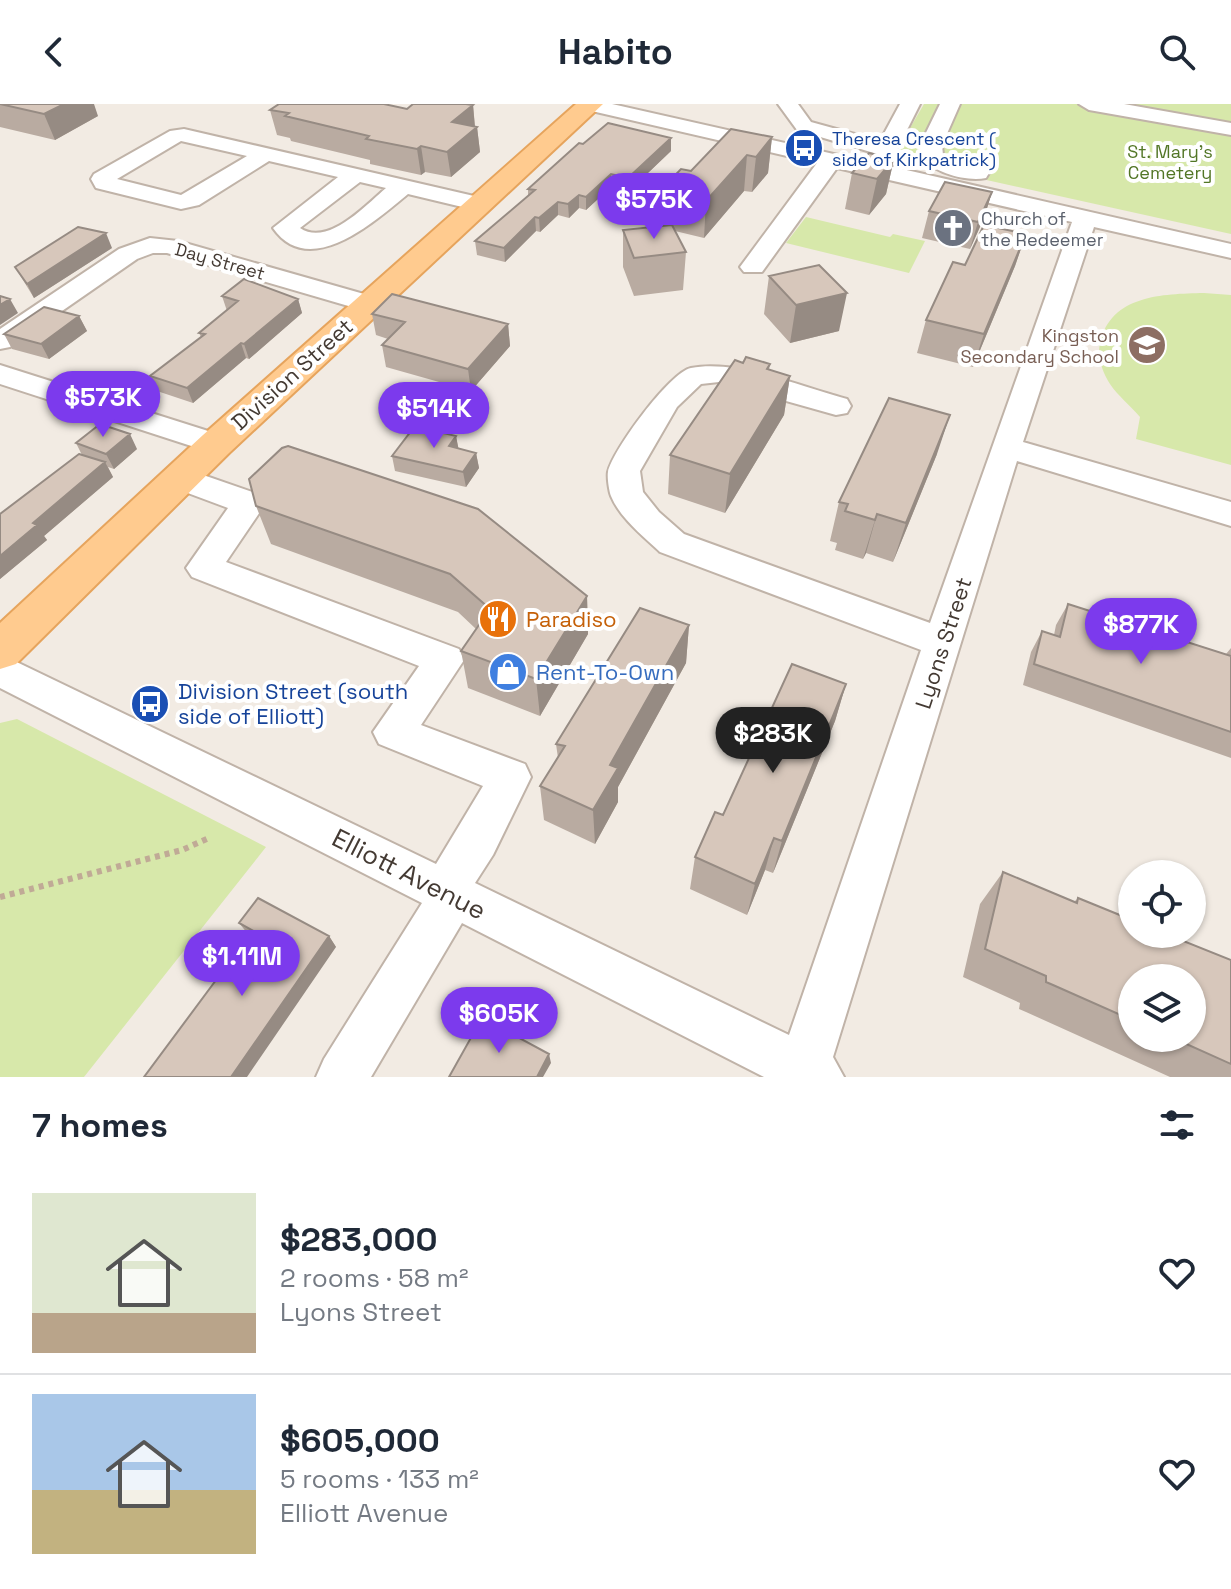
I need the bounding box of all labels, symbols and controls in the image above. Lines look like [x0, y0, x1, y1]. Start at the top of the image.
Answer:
text: Habito [558, 29, 673, 75]
icon: back [32, 30, 76, 74]
icon: search [1155, 30, 1199, 74]
bus stop icon: Theresa Crescent ( side of Kirkpatrick) [783, 127, 825, 169]
place label: Theresa Crescent ( side of Kirkpatrick) [832, 127, 996, 171]
park label: St. Mary's Cemetery [1127, 140, 1213, 184]
pin: $575K [598, 173, 710, 241]
text: $575K [615, 182, 693, 216]
church icon: Church of the Redeemer [932, 207, 974, 249]
place label: Church of the Redeemer [981, 207, 1104, 251]
street label: Day Street [172, 237, 268, 285]
street label: Division Street [225, 312, 359, 436]
place label: Kingston Secondary School [961, 324, 1119, 368]
school or university icon: Kingston Secondary School [1126, 324, 1168, 366]
pin: $573K [47, 371, 159, 439]
text: $573K [64, 380, 142, 414]
pin: $514K [378, 382, 490, 450]
text: $514K [396, 391, 472, 425]
street label: Lyons Street [909, 574, 977, 712]
restaurant icon: Paradiso [477, 598, 519, 640]
pin: $877K [1085, 598, 1197, 666]
place label: Paradiso [526, 605, 617, 633]
text: $877K [1103, 607, 1179, 641]
shop icon: Rent-To-Own [487, 651, 529, 693]
place label: Rent-To-Own [536, 658, 674, 686]
place label: Division Street (south side of Elliott) [178, 677, 408, 730]
bus stop icon: Division Street (south side of Elliott) [129, 683, 171, 725]
pin: $283K [717, 707, 829, 775]
text: $283K [734, 716, 812, 750]
street label: Elliott Avenue [326, 821, 492, 927]
map controls [1118, 860, 1206, 1052]
button: locate [1118, 860, 1206, 948]
pin: $1.11M [177, 930, 307, 998]
text: $1.11M [202, 939, 282, 973]
button: layers [1118, 964, 1206, 1052]
pin: $605K [443, 987, 555, 1055]
text: $605K [459, 996, 539, 1030]
icon: filters [1155, 1103, 1199, 1147]
text: 7 homes [32, 1104, 168, 1147]
text: $283,000 [280, 1218, 438, 1261]
icon: home [96, 1225, 192, 1321]
icon: heart [1155, 1251, 1199, 1295]
text: 2 rooms · 58 m² [280, 1261, 468, 1295]
text: Lyons Street [280, 1295, 442, 1329]
text: $605,000 [280, 1419, 440, 1462]
icon: home [96, 1426, 192, 1522]
icon: heart [1155, 1452, 1199, 1496]
text: 5 rooms · 133 m² [280, 1462, 479, 1496]
text: Elliott Avenue [280, 1496, 448, 1530]

